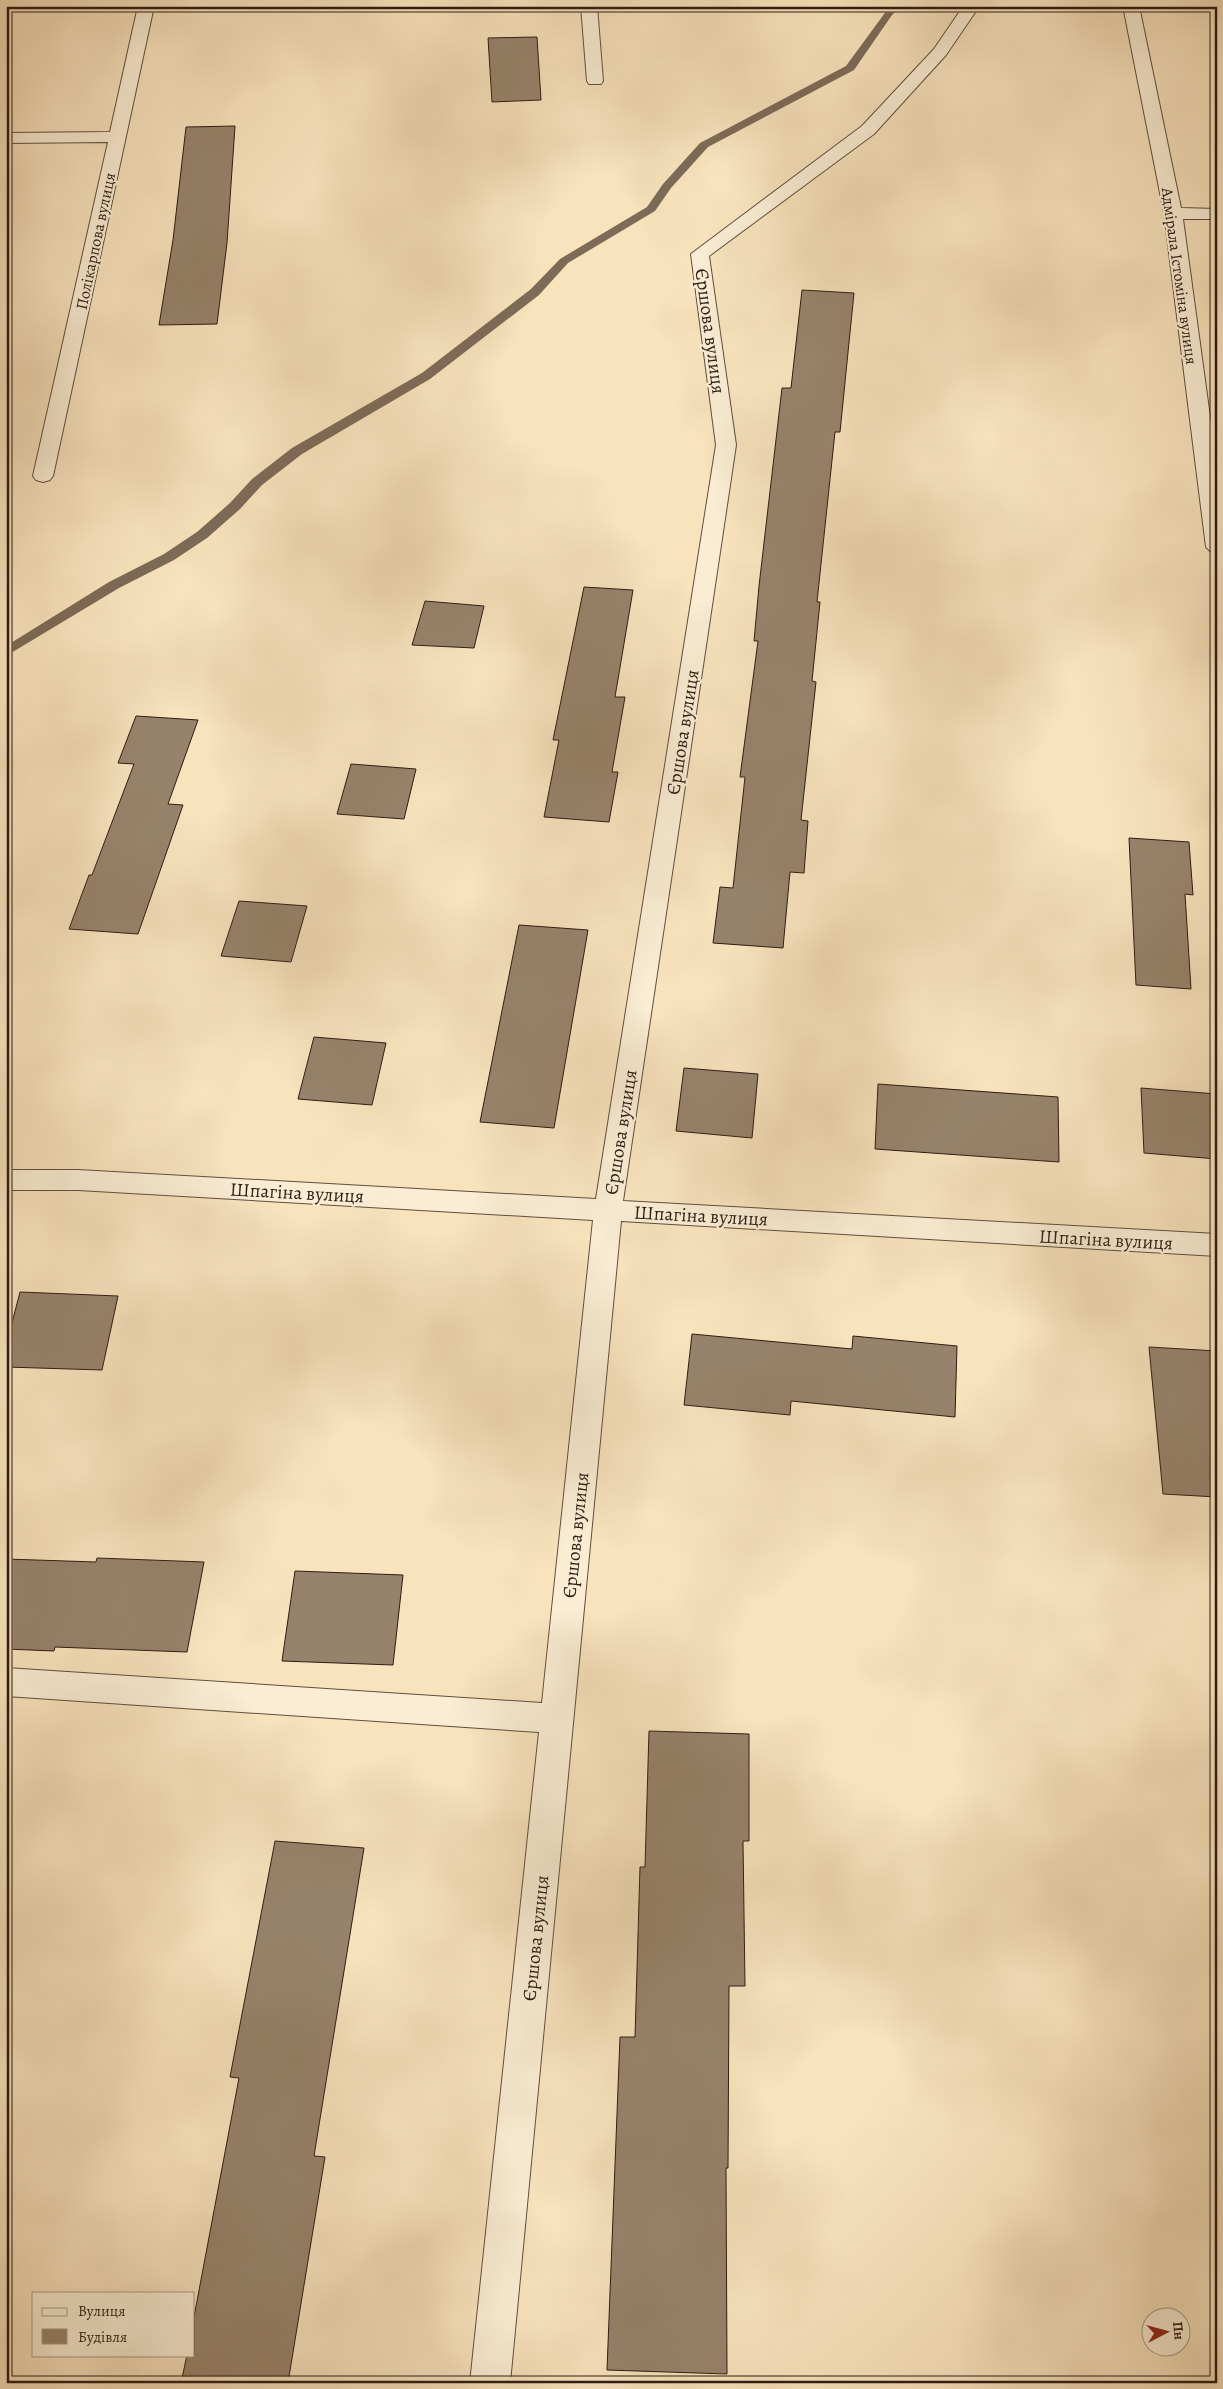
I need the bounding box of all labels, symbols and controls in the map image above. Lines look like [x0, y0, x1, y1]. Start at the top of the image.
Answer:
street label: Полікарпова вулиця [71, 170, 121, 312]
street label: Адмірала Істоміна вулиця [1156, 185, 1202, 366]
street label: Єршова вулиця [688, 267, 732, 396]
street label: Єршова вулиця [660, 668, 706, 797]
street label: Єршова вулиця [598, 1068, 644, 1197]
street label: Шпагіна вулиця [229, 1176, 365, 1209]
street label: Шпагіна вулиця [633, 1199, 769, 1232]
street label: Шпагіна вулиця [1038, 1223, 1174, 1256]
street label: Єршова вулиця [556, 1471, 596, 1599]
street label: Єршова вулиця [516, 1874, 556, 2002]
legend [32, 2292, 195, 2356]
text: Вулиця [78, 2301, 125, 2321]
north arrow [1140, 2306, 1190, 2356]
text: Пн [1168, 2321, 1189, 2341]
text: Будівля [78, 2327, 127, 2347]

